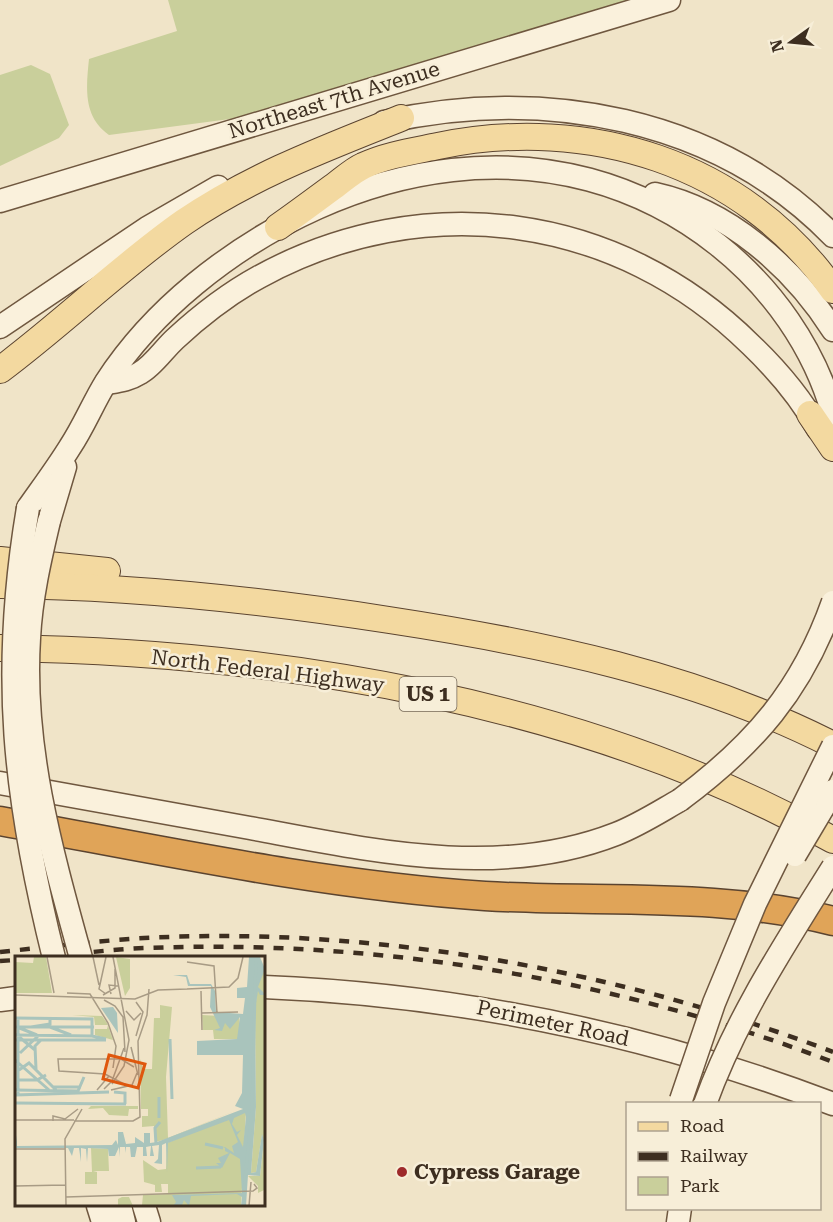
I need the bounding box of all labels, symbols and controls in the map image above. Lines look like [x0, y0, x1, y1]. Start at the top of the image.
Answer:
north arrow [761, 12, 821, 72]
text: N [766, 37, 788, 54]
street label: Northeast 7th Avenue [226, 56, 442, 144]
street label: North Federal Highway [150, 645, 387, 697]
road number: US 1 [400, 677, 456, 711]
inset map [15, 956, 266, 1207]
street label: Perimeter Road [475, 995, 632, 1051]
legend [626, 1102, 821, 1210]
text: Road [680, 1115, 725, 1136]
text: Railway [680, 1145, 748, 1166]
place label: Cypress Garage [414, 1160, 580, 1184]
marker: Cypress Garage [395, 1165, 409, 1179]
text: Park [680, 1175, 720, 1196]

